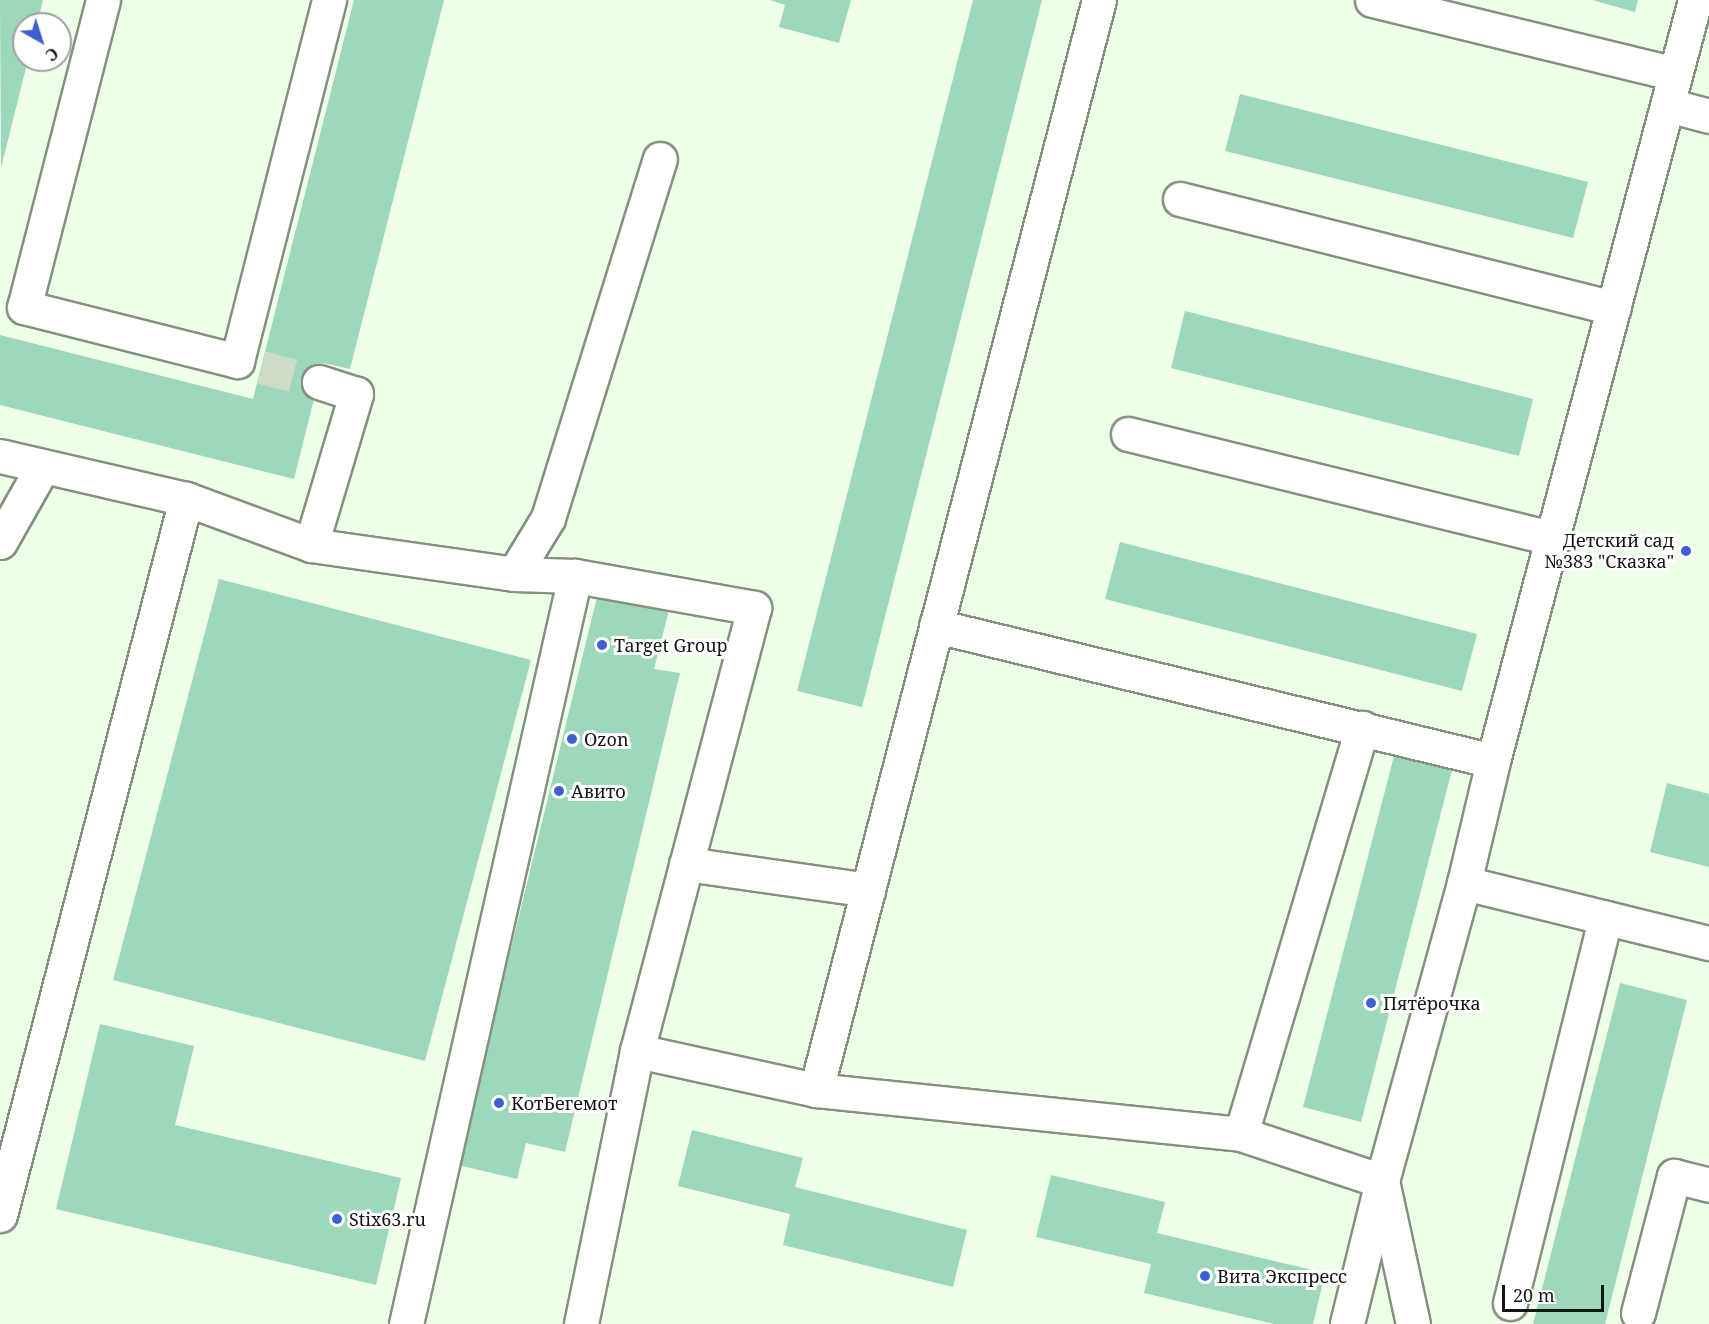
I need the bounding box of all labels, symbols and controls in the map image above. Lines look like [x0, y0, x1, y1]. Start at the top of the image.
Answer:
north arrow [12, 12, 72, 72]
text: С [41, 43, 63, 66]
place label: Детский сад №383 "Сказка" [1545, 530, 1674, 572]
marker: Детский сад №383 "Сказка" [1679, 544, 1693, 558]
place label: Target Group [614, 634, 728, 656]
marker: Target Group [595, 638, 609, 652]
place label: Ozon [584, 728, 629, 750]
marker: Ozon [565, 732, 579, 746]
place label: Авито [571, 780, 626, 802]
marker: Авито [552, 784, 566, 798]
place label: Пятёрочка [1383, 992, 1481, 1014]
marker: Пятёрочка [1364, 996, 1378, 1010]
place label: КотБегемот [511, 1092, 618, 1114]
marker: КотБегемот [492, 1096, 506, 1110]
place label: Stix63.ru [349, 1208, 426, 1230]
marker: Stix63.ru [330, 1212, 344, 1226]
place label: Вита Экспресс [1217, 1265, 1347, 1287]
marker: Вита Экспресс [1198, 1269, 1212, 1283]
scale bar [1505, 1273, 1607, 1311]
text: 20 m [1513, 1283, 1555, 1307]

